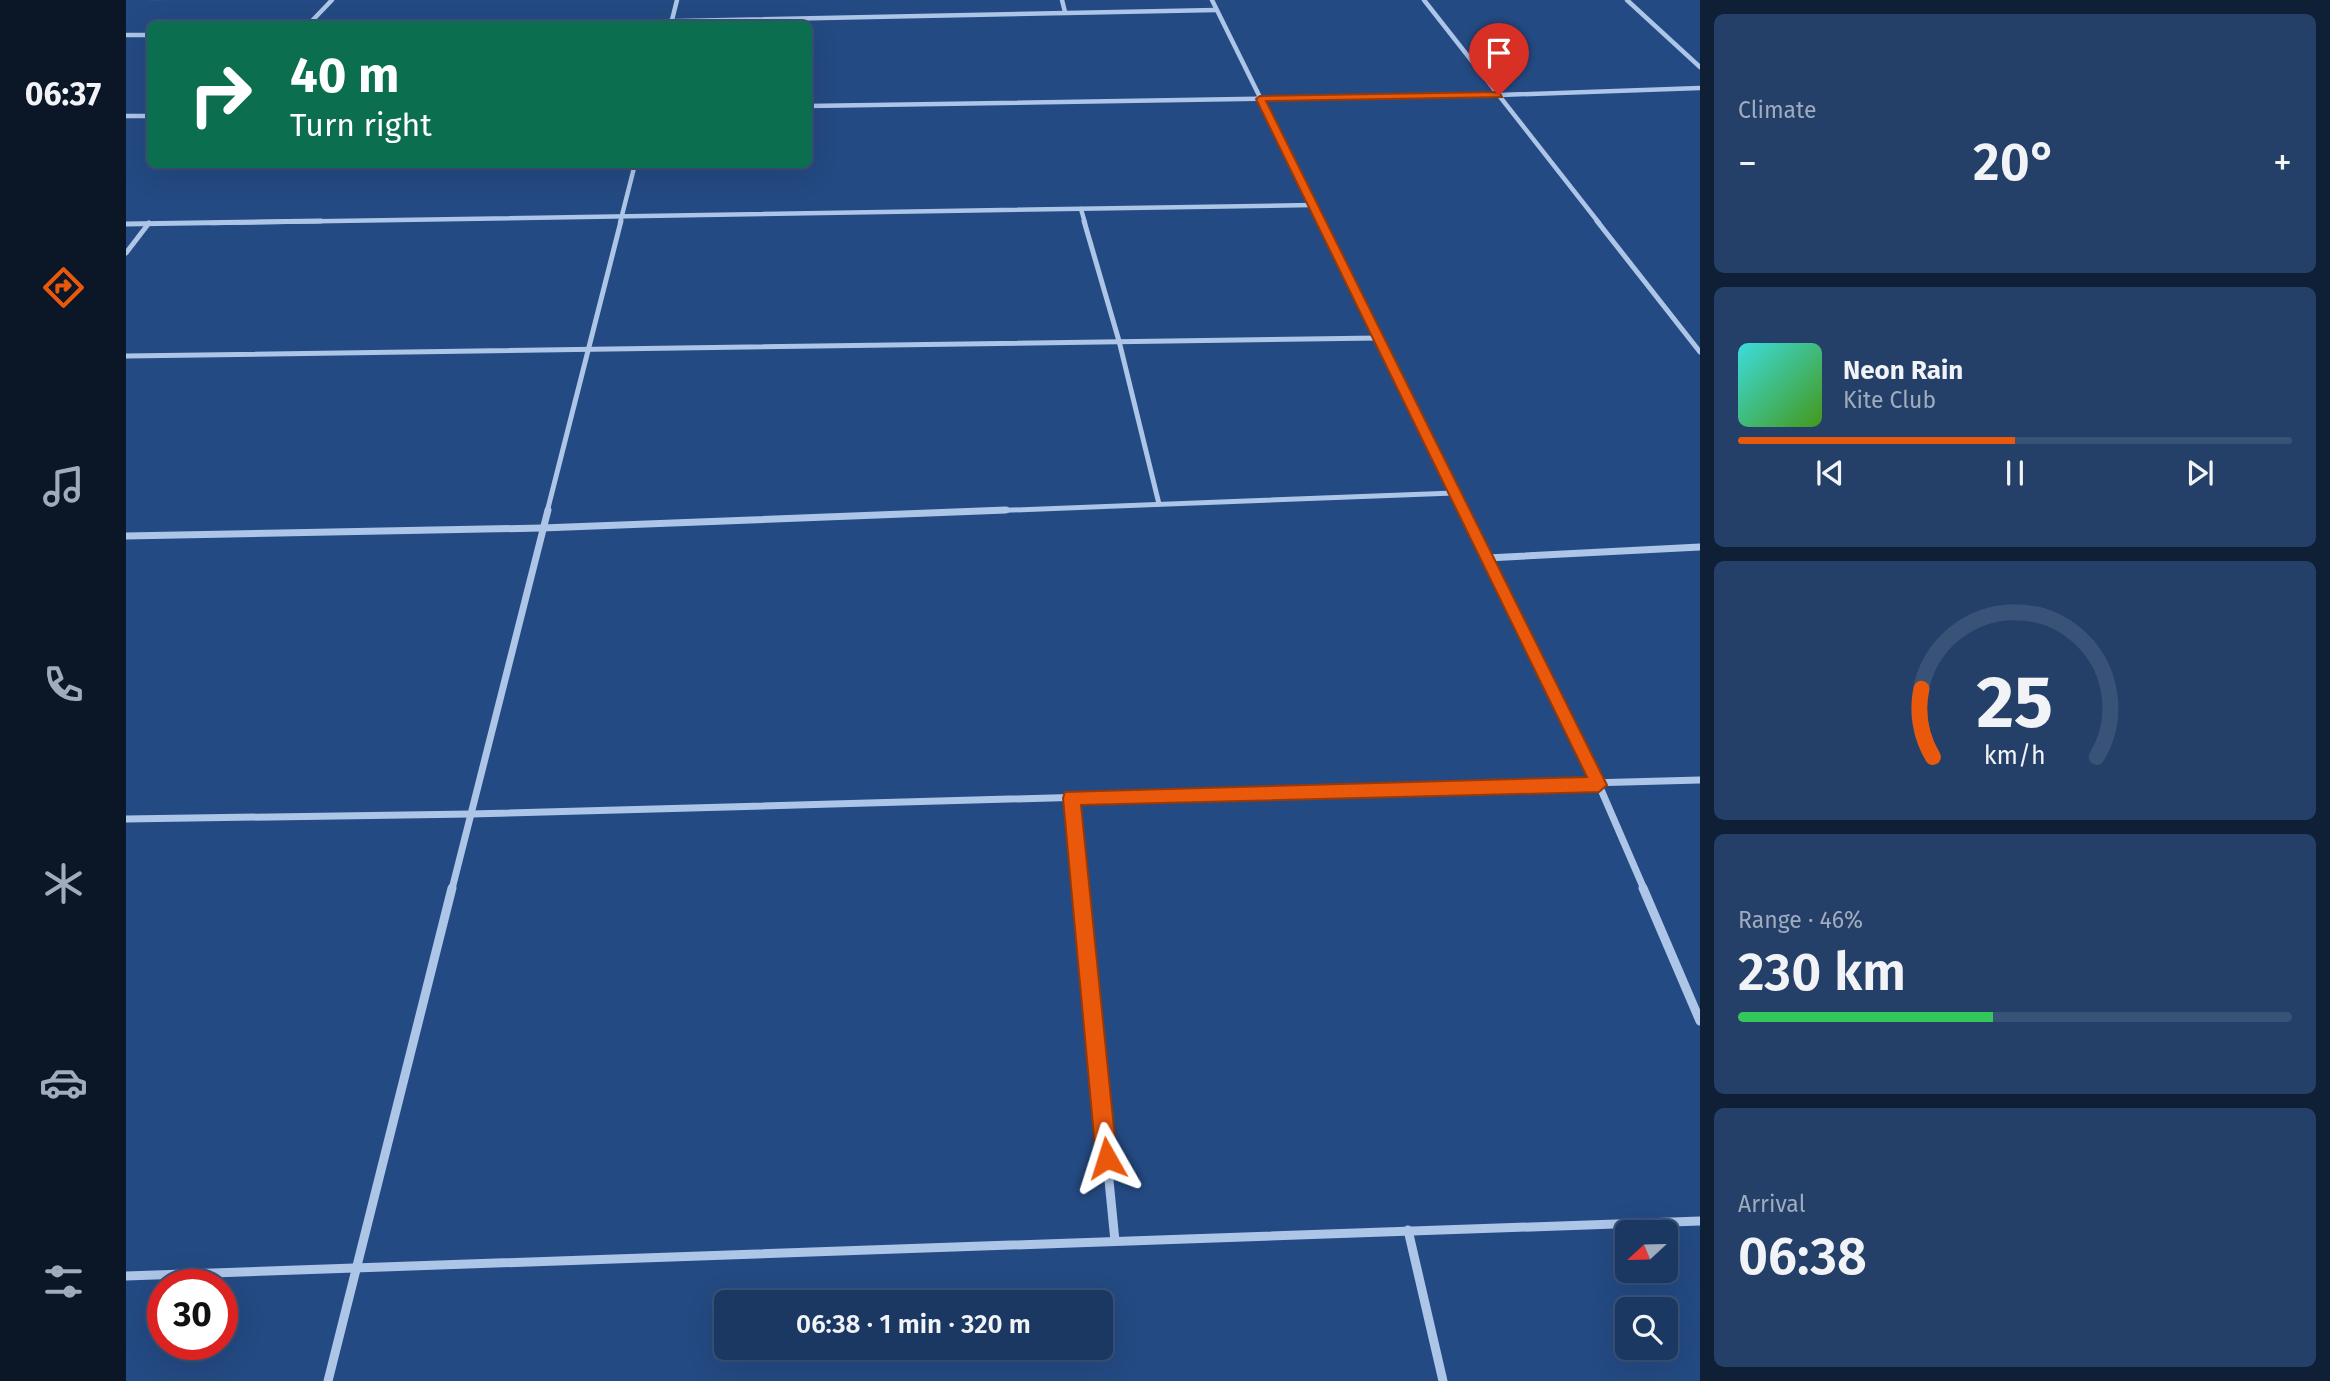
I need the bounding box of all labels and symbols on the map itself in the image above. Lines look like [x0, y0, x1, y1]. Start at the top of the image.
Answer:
pin [1469, 23, 1529, 95]
position arrow [1070, 1121, 1144, 1195]
north arrow [1615, 1220, 1678, 1283]
speed limit sign: 30 [147, 1269, 238, 1360]

